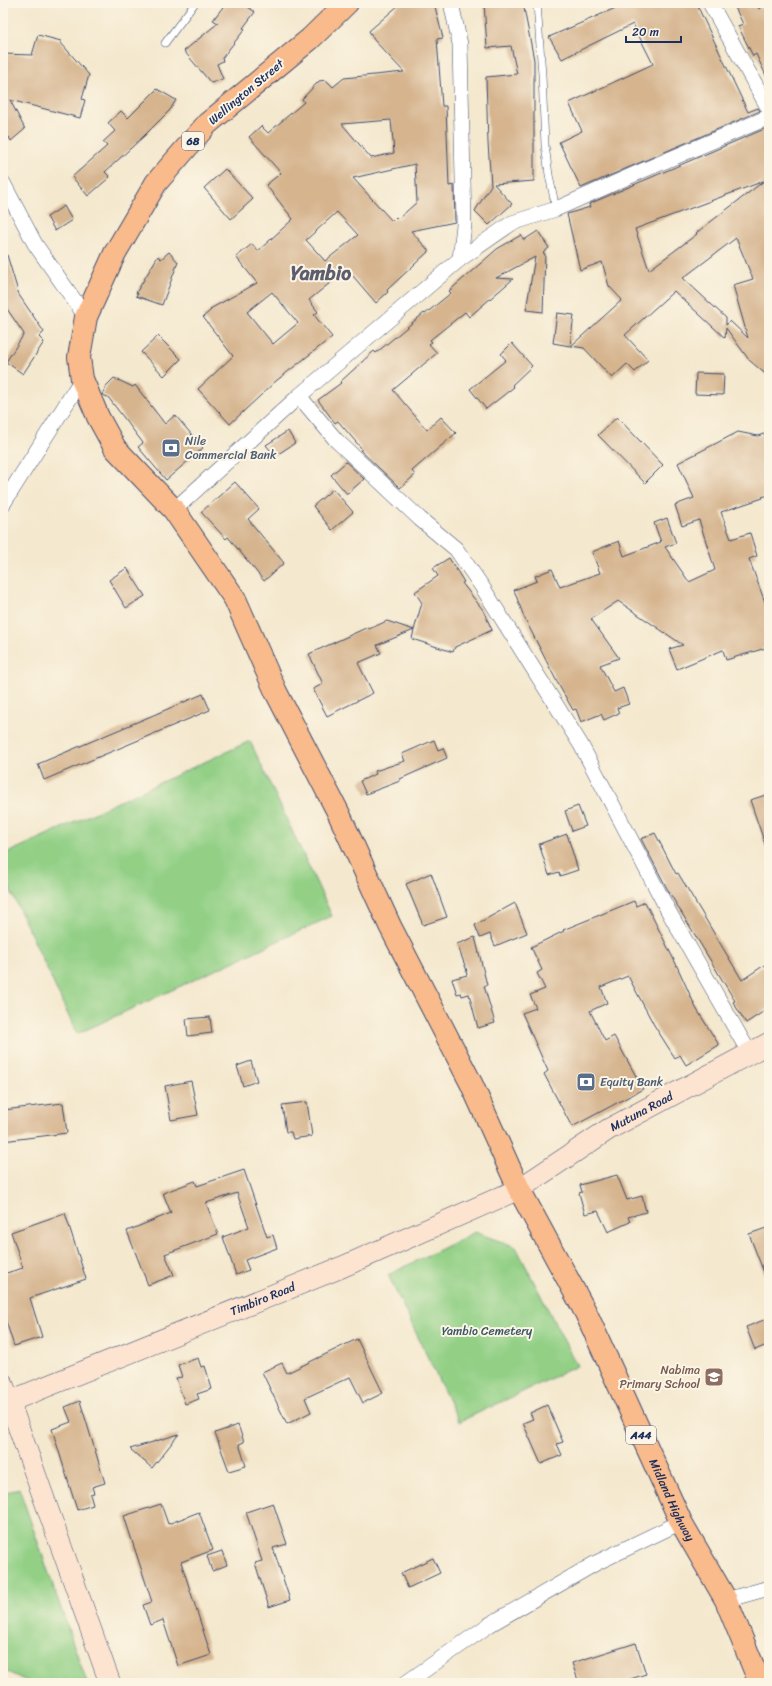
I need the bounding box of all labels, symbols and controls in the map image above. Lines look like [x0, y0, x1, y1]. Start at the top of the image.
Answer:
scale bar [626, 18, 681, 44]
text: 20 m [632, 21, 659, 43]
street label: Wellington Street [203, 53, 290, 131]
road number: 68 [182, 132, 204, 150]
district label: Yambio [291, 256, 351, 291]
place label: Nile Commercial Bank [185, 430, 277, 466]
bank icon: Nile Commercial Bank [160, 437, 182, 459]
bank icon: Equity Bank [575, 1071, 597, 1093]
place label: Equity Bank [600, 1071, 664, 1093]
street label: Mutuna Road [606, 1085, 678, 1138]
street label: Timbiro Road [227, 1275, 300, 1322]
park label: Yambio Cemetery [442, 1320, 533, 1342]
place label: Nabima Primary School [620, 1359, 701, 1395]
school or university icon: Nabima Primary School [703, 1366, 725, 1388]
road number: A44 [626, 1426, 656, 1444]
street label: Midland Highway [643, 1455, 701, 1546]

